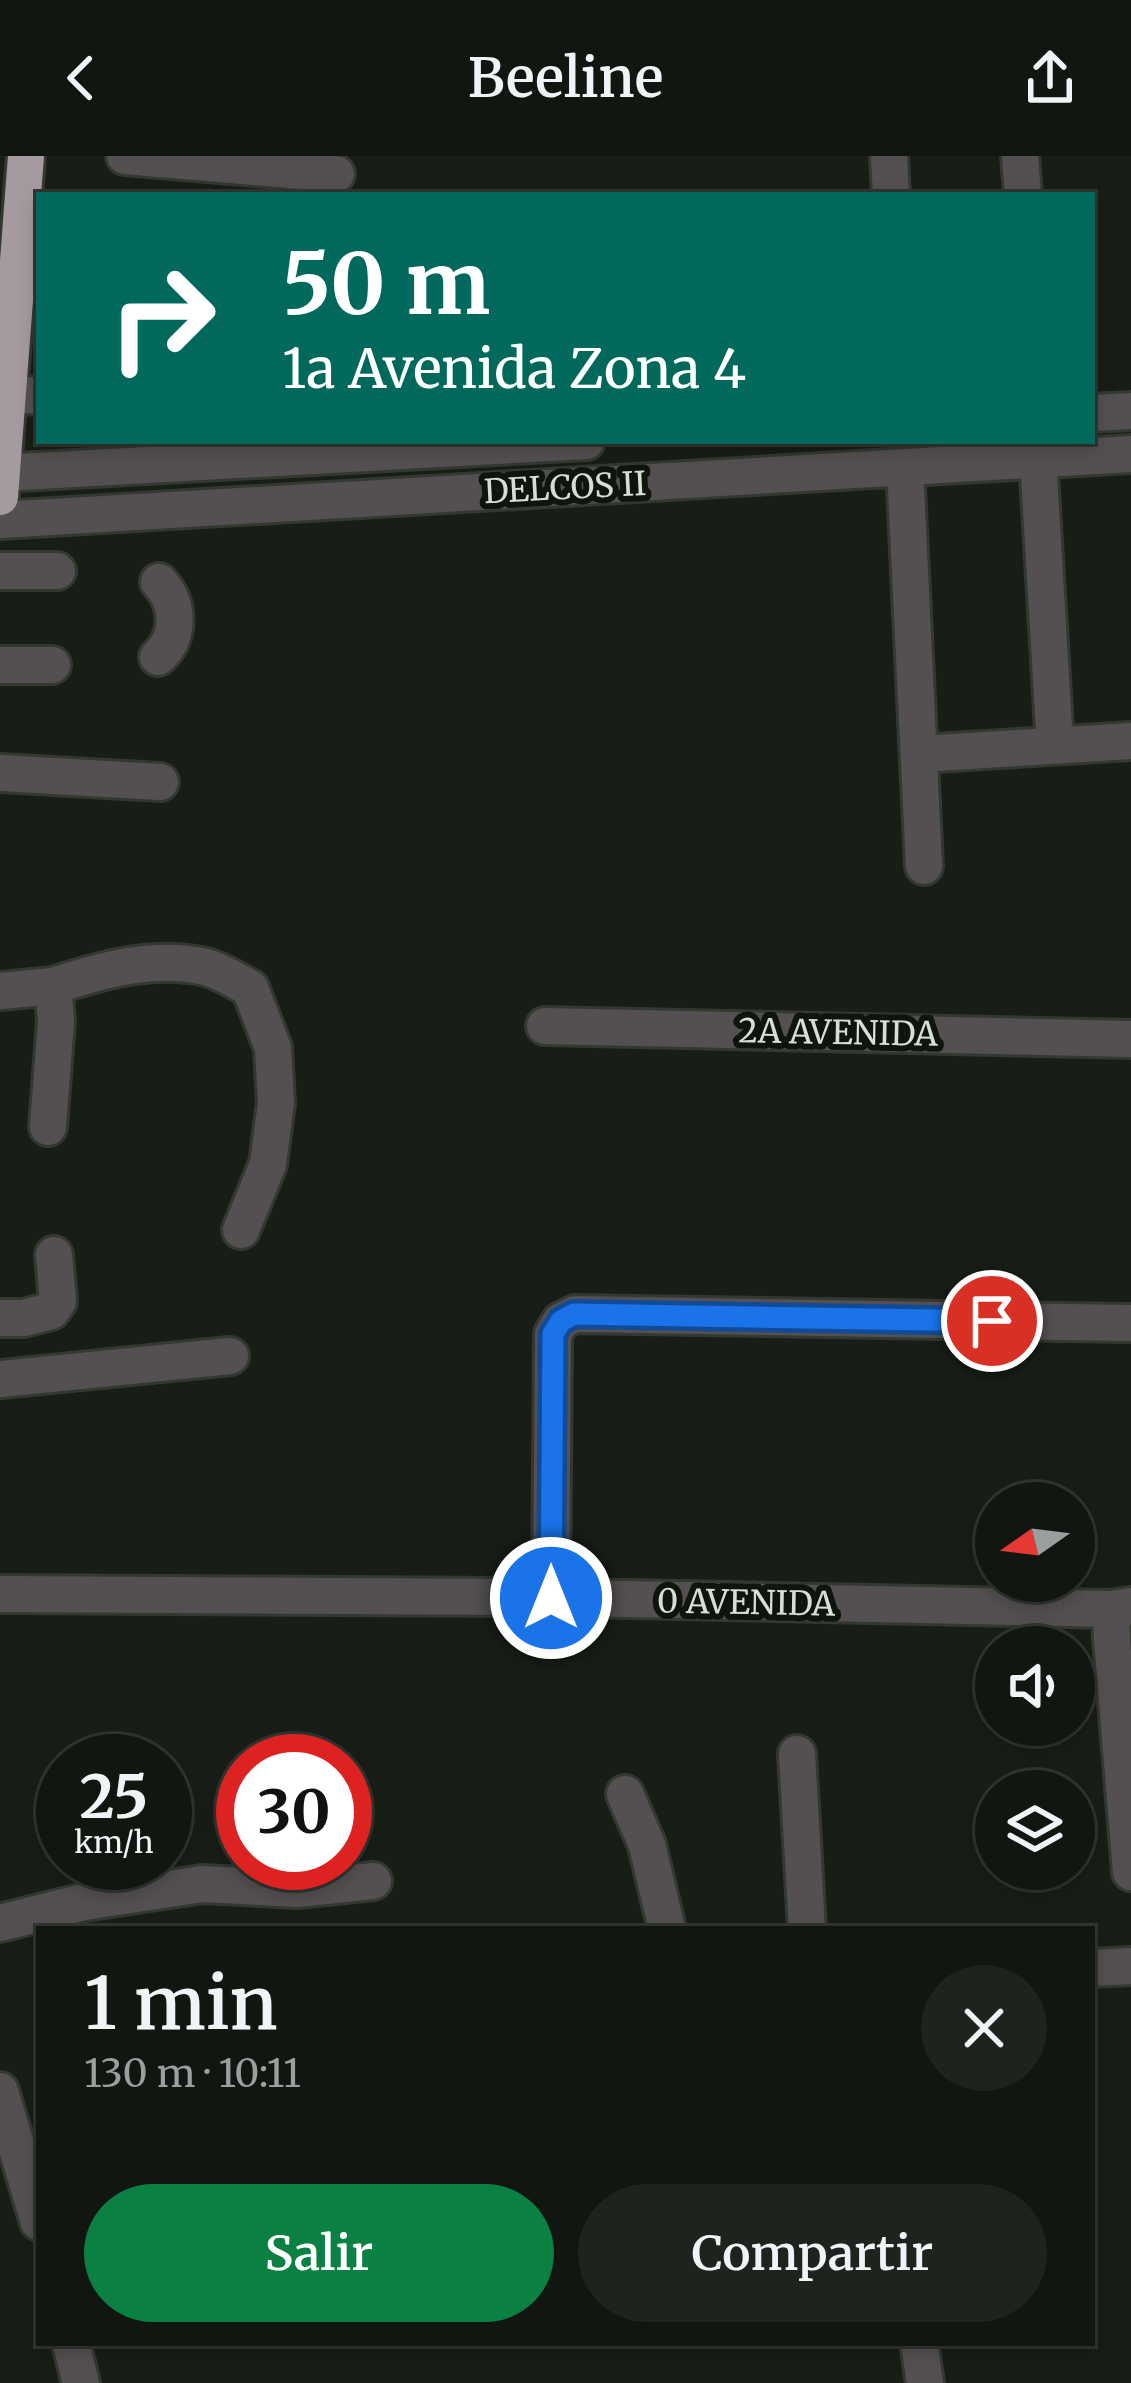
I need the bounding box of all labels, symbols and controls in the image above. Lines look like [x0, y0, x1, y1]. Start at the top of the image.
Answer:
text: Beeline [468, 44, 663, 112]
icon: back [48, 45, 114, 111]
icon: share [1017, 45, 1083, 111]
text: 50 m [282, 231, 490, 337]
icon: right [84, 240, 240, 396]
text: 1a Avenida Zona 4 [282, 335, 746, 403]
street label: DELCOS II [483, 463, 647, 512]
street label: 2A AVENIDA [738, 1010, 939, 1055]
pin [941, 1270, 1043, 1372]
icon: arrive [959, 1288, 1025, 1354]
north arrow [975, 1482, 1095, 1602]
map controls [975, 1482, 1095, 1890]
position arrow [488, 1535, 614, 1661]
street label: 0 AVENIDA [657, 1580, 836, 1625]
button: sound [975, 1626, 1095, 1746]
speed limit sign: 30 [216, 1734, 372, 1890]
text: 25 [80, 1759, 148, 1834]
button: layers [975, 1770, 1095, 1890]
text: km/h [74, 1823, 154, 1861]
text: 1 min [84, 1958, 278, 2049]
button: close [921, 1965, 1047, 2091]
text: 130 m · 10:11 [84, 2049, 301, 2098]
button: Salir [84, 2184, 554, 2322]
button: Compartir [578, 2184, 1047, 2322]

